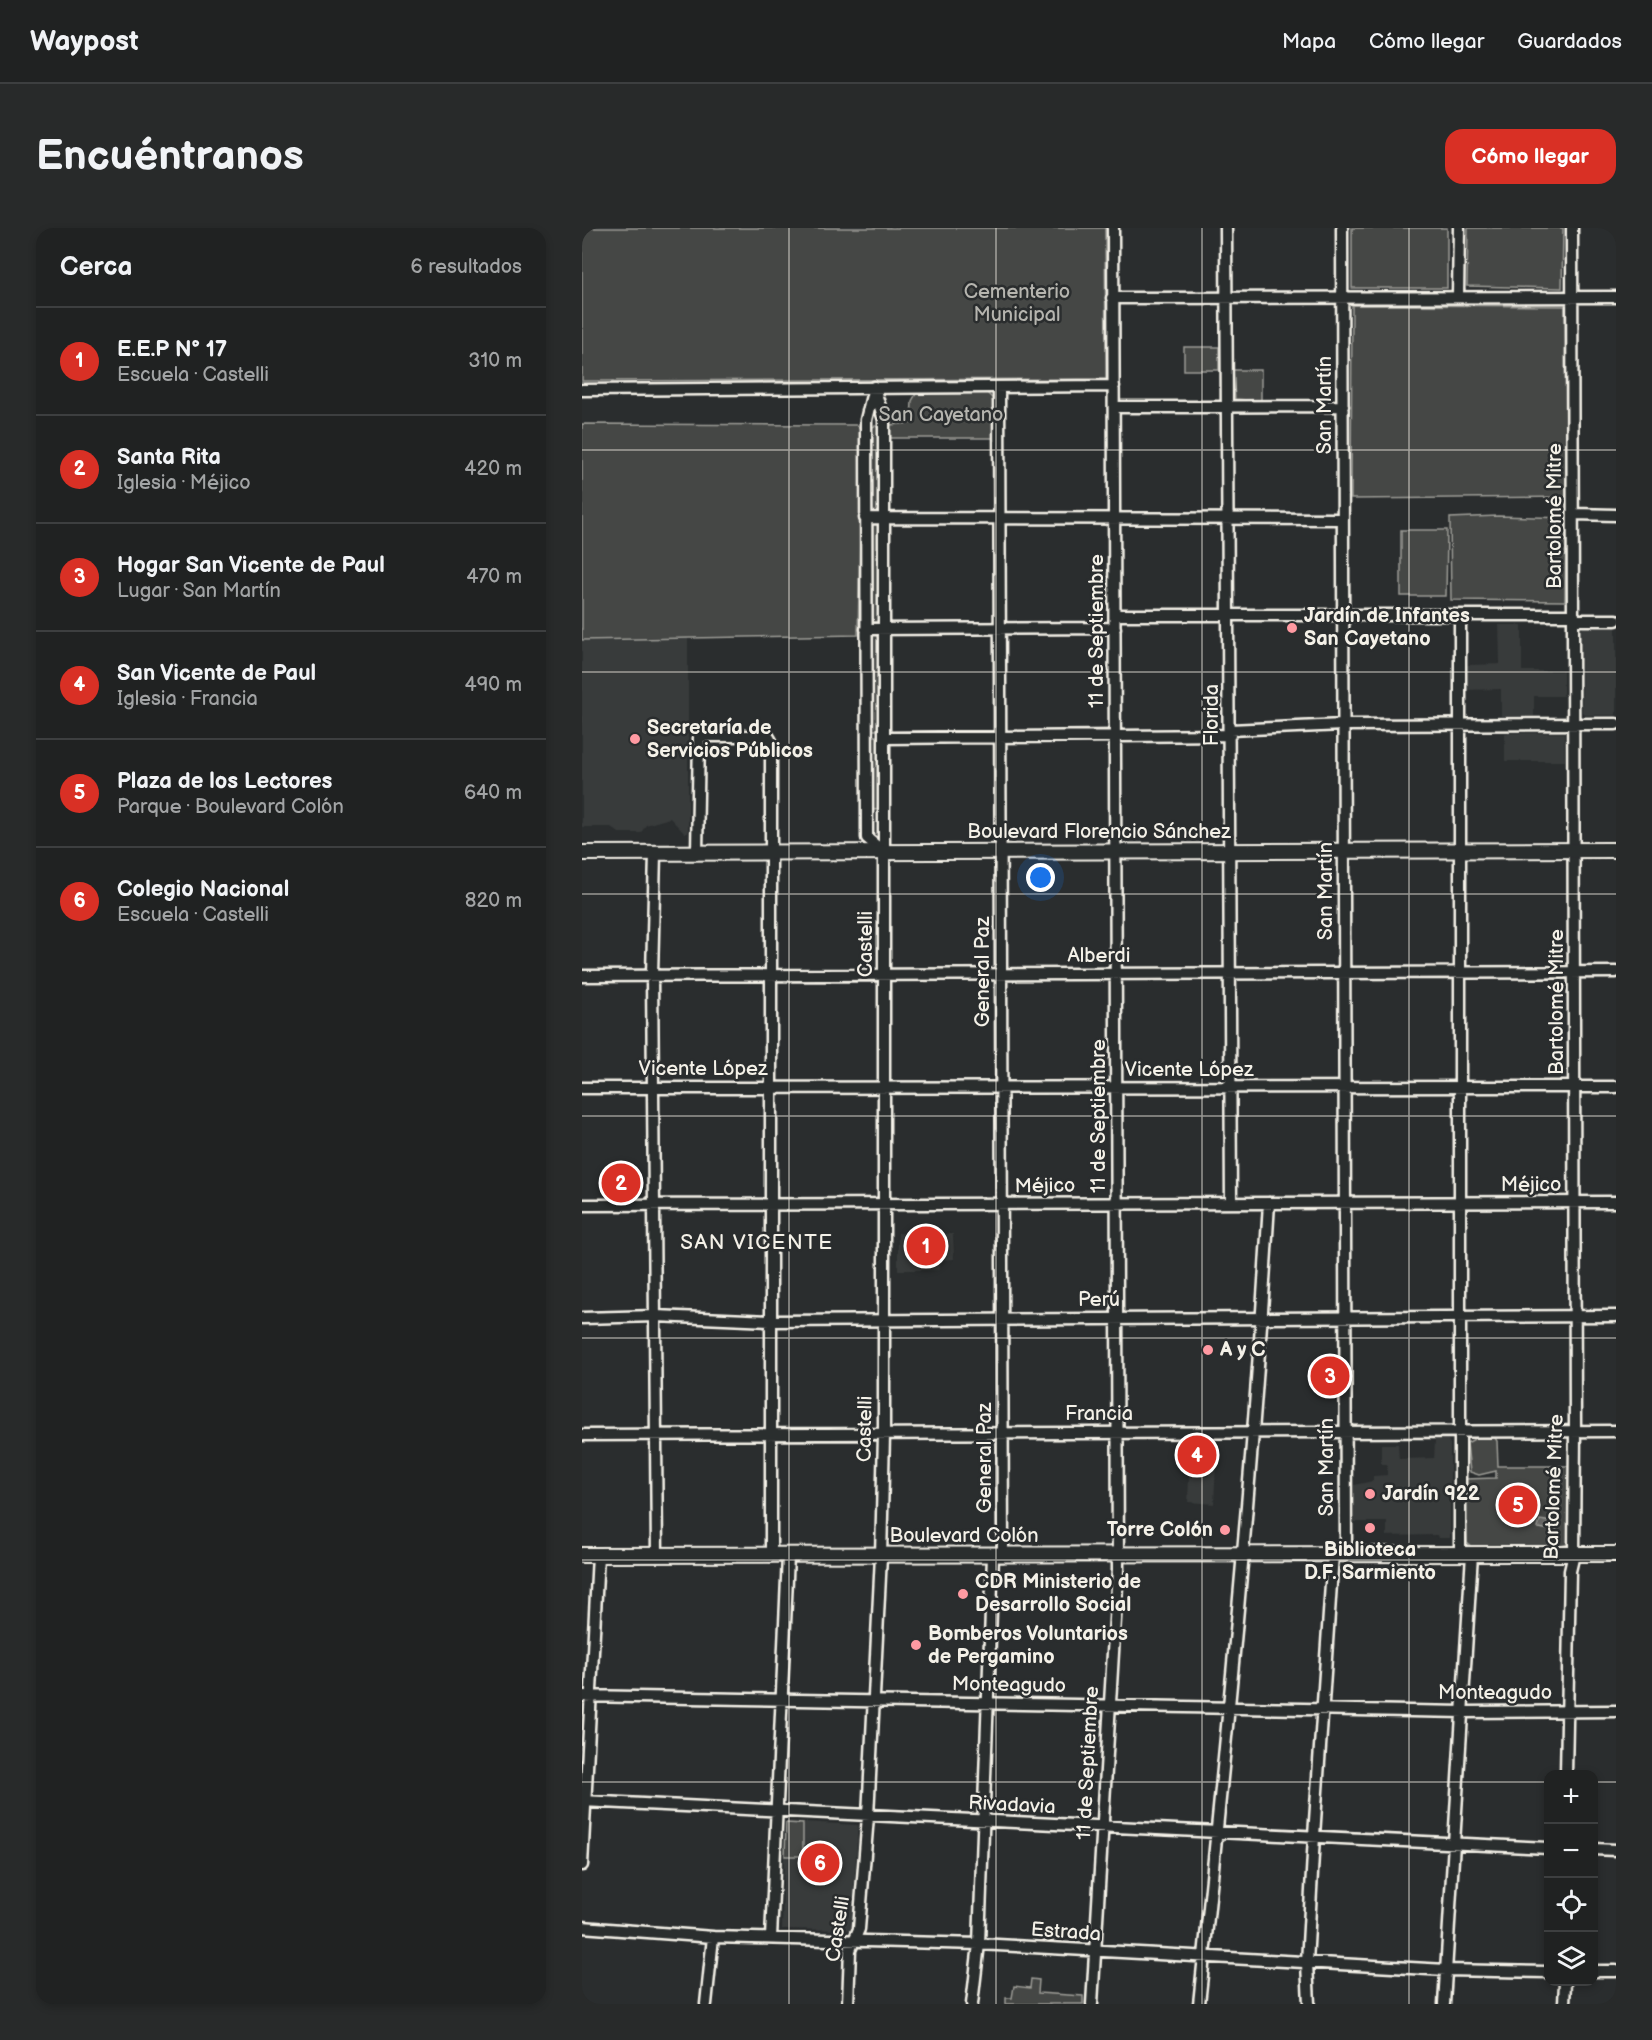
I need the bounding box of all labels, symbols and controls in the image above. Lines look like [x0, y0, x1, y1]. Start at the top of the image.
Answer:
text: Waypost [30, 25, 139, 58]
text: Mapa [1282, 29, 1336, 54]
text: Cómo llegar [1369, 29, 1484, 54]
text: Guardados [1517, 29, 1622, 54]
button: Cómo llegar [1445, 129, 1616, 184]
text: Encuéntranos [36, 131, 304, 182]
text: Cerca [60, 252, 132, 283]
text: 6 resultados [411, 255, 522, 279]
park label: Cementerio Municipal [964, 280, 1070, 327]
text: E.E.P N° 17 [117, 336, 227, 363]
text: 1 [75, 349, 84, 373]
text: 310 m [468, 349, 522, 373]
street label: San Martín [1313, 356, 1337, 454]
text: Escuela · Castelli [117, 363, 269, 387]
park label: San Cayetano [879, 403, 1003, 427]
street label: Bartolomé Mitre [1543, 443, 1567, 589]
text: Santa Rita [117, 444, 221, 471]
text: 2 [74, 457, 85, 481]
text: 420 m [464, 457, 522, 481]
text: Iglesia · Méjico [117, 471, 251, 495]
text: Hogar San Vicente de Paul [117, 552, 385, 579]
street label: 11 de Septiembre [1085, 554, 1109, 708]
text: 3 [74, 565, 85, 589]
text: 470 m [466, 565, 522, 589]
text: Lugar · San Martín [117, 579, 281, 603]
place label: Jardín de Infantes San Cayetano [1304, 604, 1470, 651]
marker: Jardín de Infantes San Cayetano [1285, 621, 1299, 635]
text: San Vicente de Paul [117, 660, 316, 687]
text: 4 [74, 673, 85, 697]
text: 490 m [465, 673, 522, 697]
street label: Florida [1200, 684, 1224, 746]
text: Iglesia · Francia [117, 687, 258, 711]
place label: Secretaría de Servicios Públicos [647, 716, 813, 763]
marker: Secretaría de Servicios Públicos [628, 732, 642, 746]
text: Plaza de los Lectores [117, 768, 332, 795]
text: 5 [74, 781, 85, 805]
text: 640 m [464, 781, 522, 805]
text: Parque · Boulevard Colón [117, 795, 344, 819]
street label: Boulevard Florencio Sánchez [967, 820, 1231, 844]
street label: San Martín [1314, 842, 1338, 940]
your location [1026, 863, 1055, 892]
text: Colegio Nacional [117, 876, 289, 903]
text: 6 [73, 889, 86, 913]
text: 820 m [465, 889, 522, 913]
text: Escuela · Castelli [117, 903, 269, 927]
street label: Castelli [854, 911, 878, 977]
street label: General Paz [971, 916, 995, 1027]
street label: Bartolomé Mitre [1545, 929, 1569, 1075]
street label: Alberdi [1068, 944, 1130, 968]
street label: 11 de Septiembre [1087, 1039, 1111, 1193]
street label: Vicente López [639, 1057, 768, 1081]
street label: Vicente López [1125, 1058, 1254, 1082]
pin: 2 [602, 1160, 640, 1206]
street label: Méjico [1014, 1173, 1076, 1199]
street label: Méjico [1501, 1173, 1561, 1197]
pin: 1 [906, 1224, 946, 1268]
district label: SAN VICENTE [680, 1230, 834, 1255]
street label: Perú [1078, 1288, 1120, 1312]
place label: A y C [1219, 1338, 1265, 1362]
marker: A y C [1201, 1343, 1215, 1357]
pin: 3 [1310, 1354, 1350, 1398]
street label: Castelli [852, 1396, 878, 1462]
street label: General Paz [973, 1402, 997, 1513]
street label: Francia [1065, 1402, 1133, 1426]
street label: Bartolomé Mitre [1539, 1414, 1569, 1560]
street label: San Martín [1315, 1418, 1339, 1516]
pin: 4 [1178, 1432, 1216, 1478]
place label: Jardín 922 [1382, 1482, 1480, 1506]
pin: 5 [1498, 1482, 1538, 1528]
marker: Jardín 922 [1363, 1487, 1377, 1501]
place label: Torre Colón [1107, 1518, 1213, 1542]
marker: Biblioteca D.F. Sarmiento [1363, 1521, 1377, 1535]
marker: Torre Colón [1218, 1523, 1232, 1537]
street label: Boulevard Colón [889, 1524, 1039, 1548]
place label: Biblioteca D.F. Sarmiento [1304, 1538, 1436, 1585]
place label: CDR Ministerio de Desarrollo Social [975, 1570, 1141, 1617]
marker: CDR Ministerio de Desarrollo Social [956, 1587, 970, 1601]
place label: Bomberos Voluntarios de Pergamino [928, 1622, 1128, 1669]
marker: Bomberos Voluntarios de Pergamino [909, 1638, 923, 1652]
street label: Monteagudo [952, 1672, 1066, 1698]
street label: Monteagudo [1438, 1681, 1552, 1705]
street label: 11 de Septiembre [1072, 1685, 1104, 1840]
map controls [1544, 1770, 1598, 1986]
button: + [1544, 1770, 1598, 1824]
street label: Rivadavia [968, 1791, 1056, 1819]
button: − [1544, 1824, 1598, 1878]
pin: 6 [800, 1840, 840, 1886]
button: locate [1544, 1878, 1598, 1932]
street label: Castelli [821, 1894, 855, 1964]
street label: Estrada [1030, 1918, 1102, 1946]
button: layers [1544, 1932, 1598, 1986]

